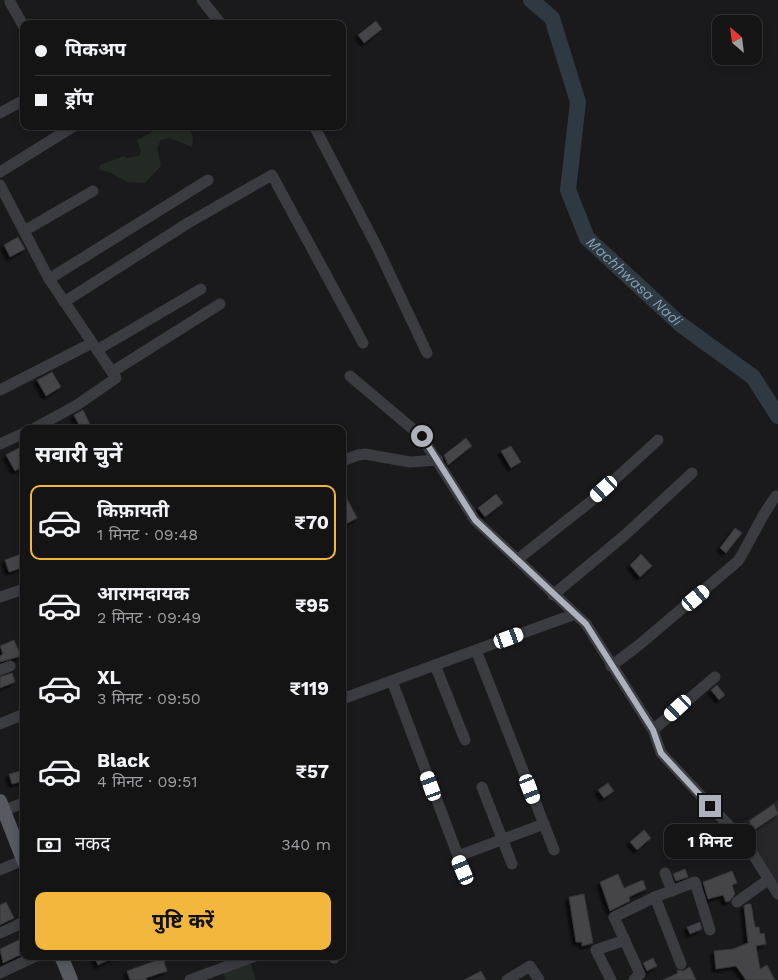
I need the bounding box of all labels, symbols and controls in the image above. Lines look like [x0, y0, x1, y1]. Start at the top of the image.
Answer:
north arrow [712, 15, 762, 65]
map controls [712, 15, 762, 65]
text: पिकअप [65, 38, 126, 61]
text: ड्रॉप [65, 87, 93, 110]
water label: Machhwasa Nadi [583, 233, 686, 331]
route start [411, 425, 433, 447]
text: सवारी चुनें [35, 442, 122, 467]
car [587, 473, 620, 505]
text: किफ़ायती [97, 499, 169, 522]
icon: car [37, 500, 82, 545]
text: ₹70 [294, 511, 329, 534]
text: 1 मिनट · 09:48 [97, 525, 198, 544]
text: आरामदायक [97, 582, 189, 605]
icon: car [37, 583, 82, 628]
car [679, 583, 712, 613]
text: ₹95 [295, 594, 329, 617]
text: 2 मिनट · 09:49 [97, 608, 201, 627]
car [492, 626, 525, 650]
icon: car [37, 666, 82, 711]
text: XL [97, 666, 121, 689]
text: ₹119 [289, 677, 329, 700]
text: 3 मिनट · 09:50 [97, 689, 201, 708]
car [661, 692, 694, 724]
icon: car [37, 749, 82, 794]
text: Black [97, 749, 150, 772]
text: ₹57 [296, 760, 329, 783]
car [418, 769, 443, 803]
text: 4 मिनट · 09:51 [97, 772, 198, 791]
car [517, 772, 542, 806]
route end [699, 795, 721, 817]
callout: 1 मिनट [664, 824, 756, 858]
icon: cash [35, 831, 63, 859]
text: नकद [75, 832, 110, 855]
text: 1 मिनट [687, 832, 733, 851]
text: 340 m [281, 835, 331, 854]
car [450, 853, 475, 887]
button: पुष्टि करें [35, 892, 331, 950]

